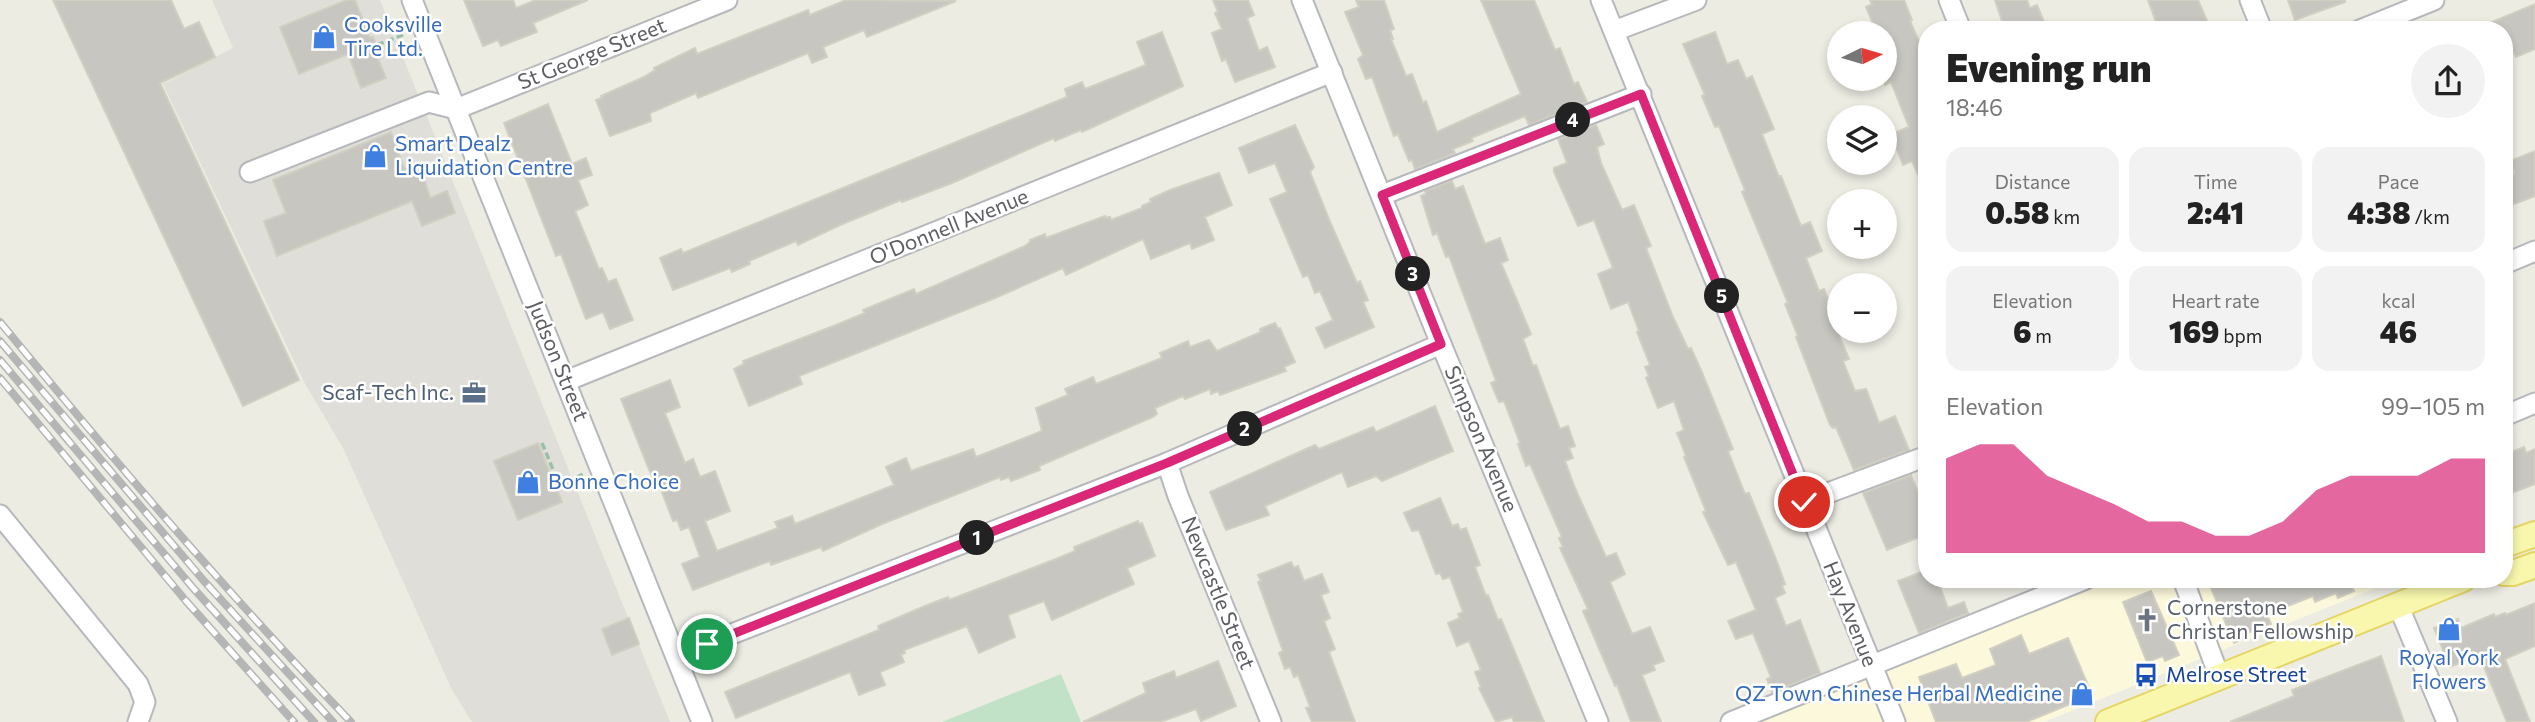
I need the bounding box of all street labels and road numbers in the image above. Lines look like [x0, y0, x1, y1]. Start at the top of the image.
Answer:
street label: St George Street [514, 11, 669, 94]
street label: O'Donnell Avenue [865, 182, 1032, 269]
street label: Judson Street [524, 297, 595, 424]
street label: Simpson Avenue [1440, 362, 1524, 515]
street label: Newcastle Street [1177, 512, 1261, 672]
street label: Hay Avenue [1819, 557, 1884, 670]

